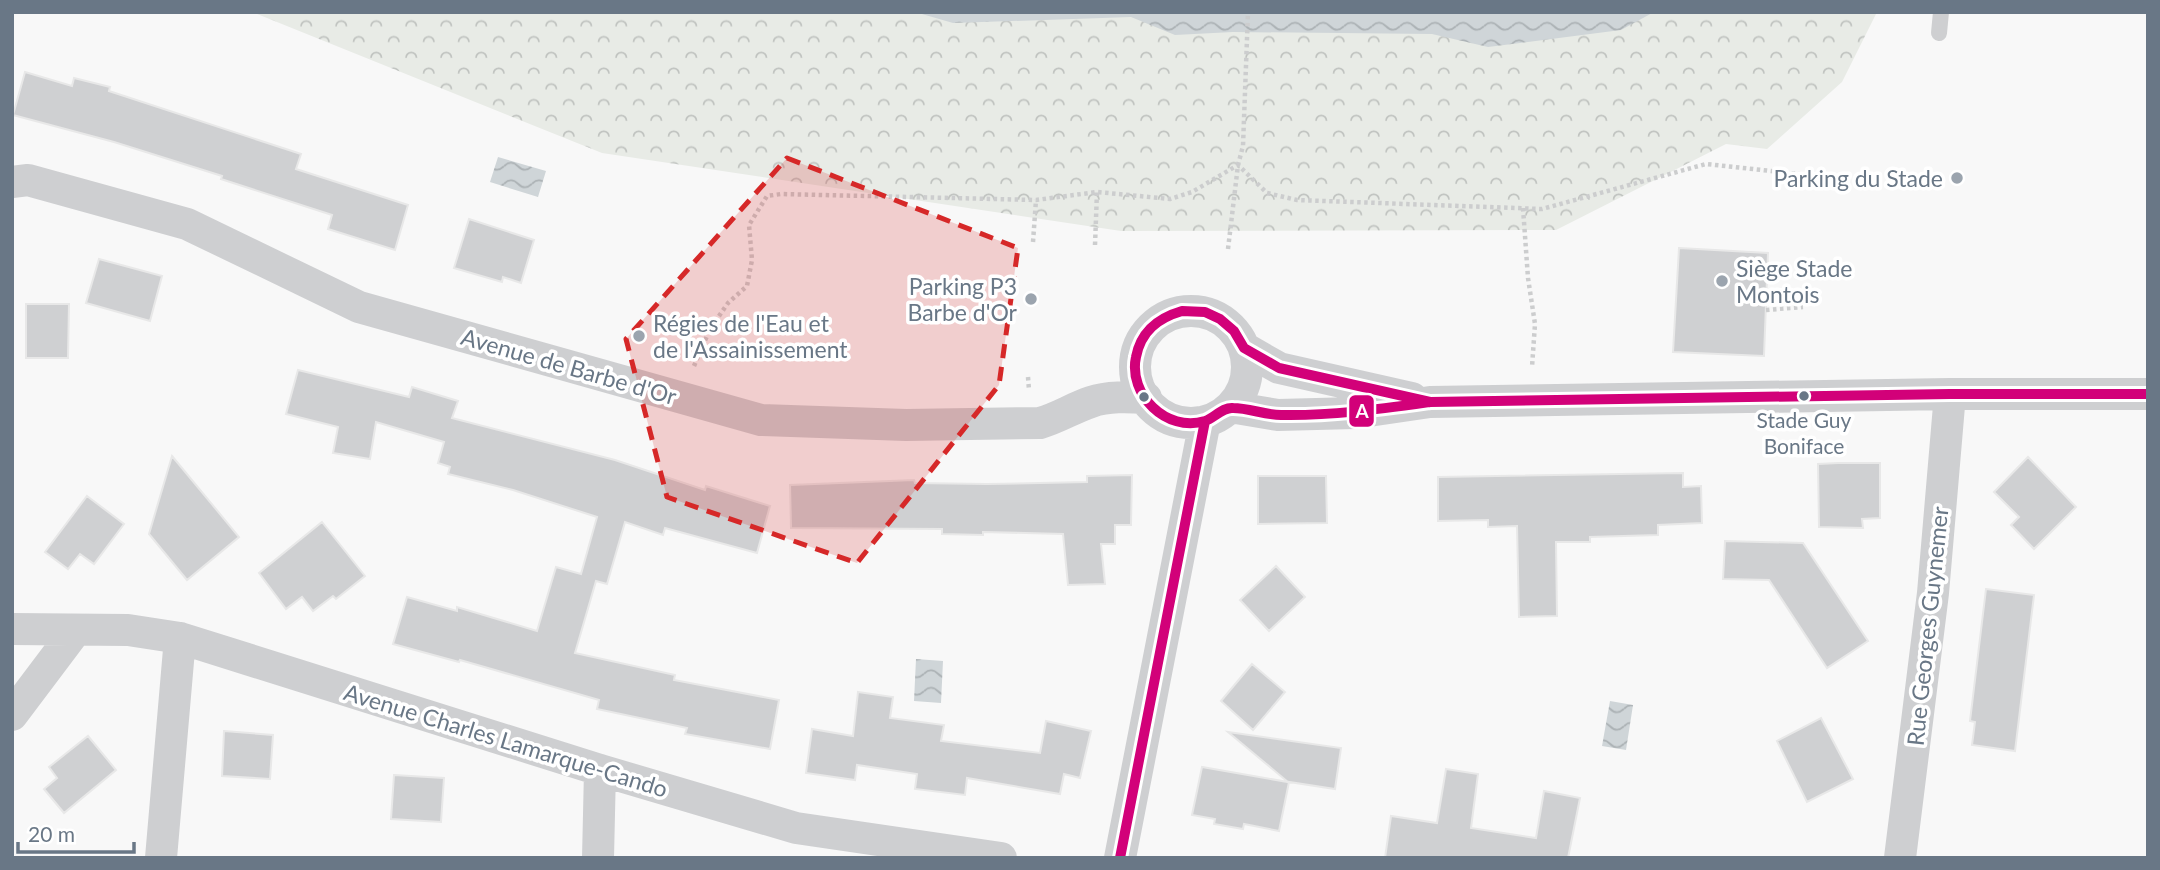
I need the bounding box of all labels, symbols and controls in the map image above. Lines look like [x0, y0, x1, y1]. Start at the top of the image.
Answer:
place label: Parking du Stade [1774, 164, 1943, 192]
marker: Parking du Stade [1949, 170, 1965, 186]
place label: Siège Stade Montois [1736, 254, 1853, 308]
place label: Parking P3 Barbe d'Or [907, 272, 1018, 326]
marker: Siège Stade Montois [1714, 273, 1730, 289]
marker: Parking P3 Barbe d'Or [1023, 291, 1039, 307]
place label: Régies de l'Eau et de l'Assainissement [653, 309, 848, 363]
street label: Avenue de Barbe d'Or [458, 322, 680, 410]
marker: Régies de l'Eau et de l'Assainissement [631, 328, 647, 344]
marker: Stade Guy Boniface [1797, 389, 1811, 403]
unlabelled marker [1137, 390, 1151, 404]
line badge: A [1348, 394, 1375, 428]
text: A [1354, 399, 1369, 422]
place label: Stade Guy Boniface [1757, 407, 1852, 458]
street label: Rue Georges Guynemer [1901, 504, 1954, 747]
street label: Avenue Charles Lamarque-Cando [341, 677, 671, 803]
scale bar [18, 810, 133, 854]
text: 20 m [28, 821, 75, 846]

